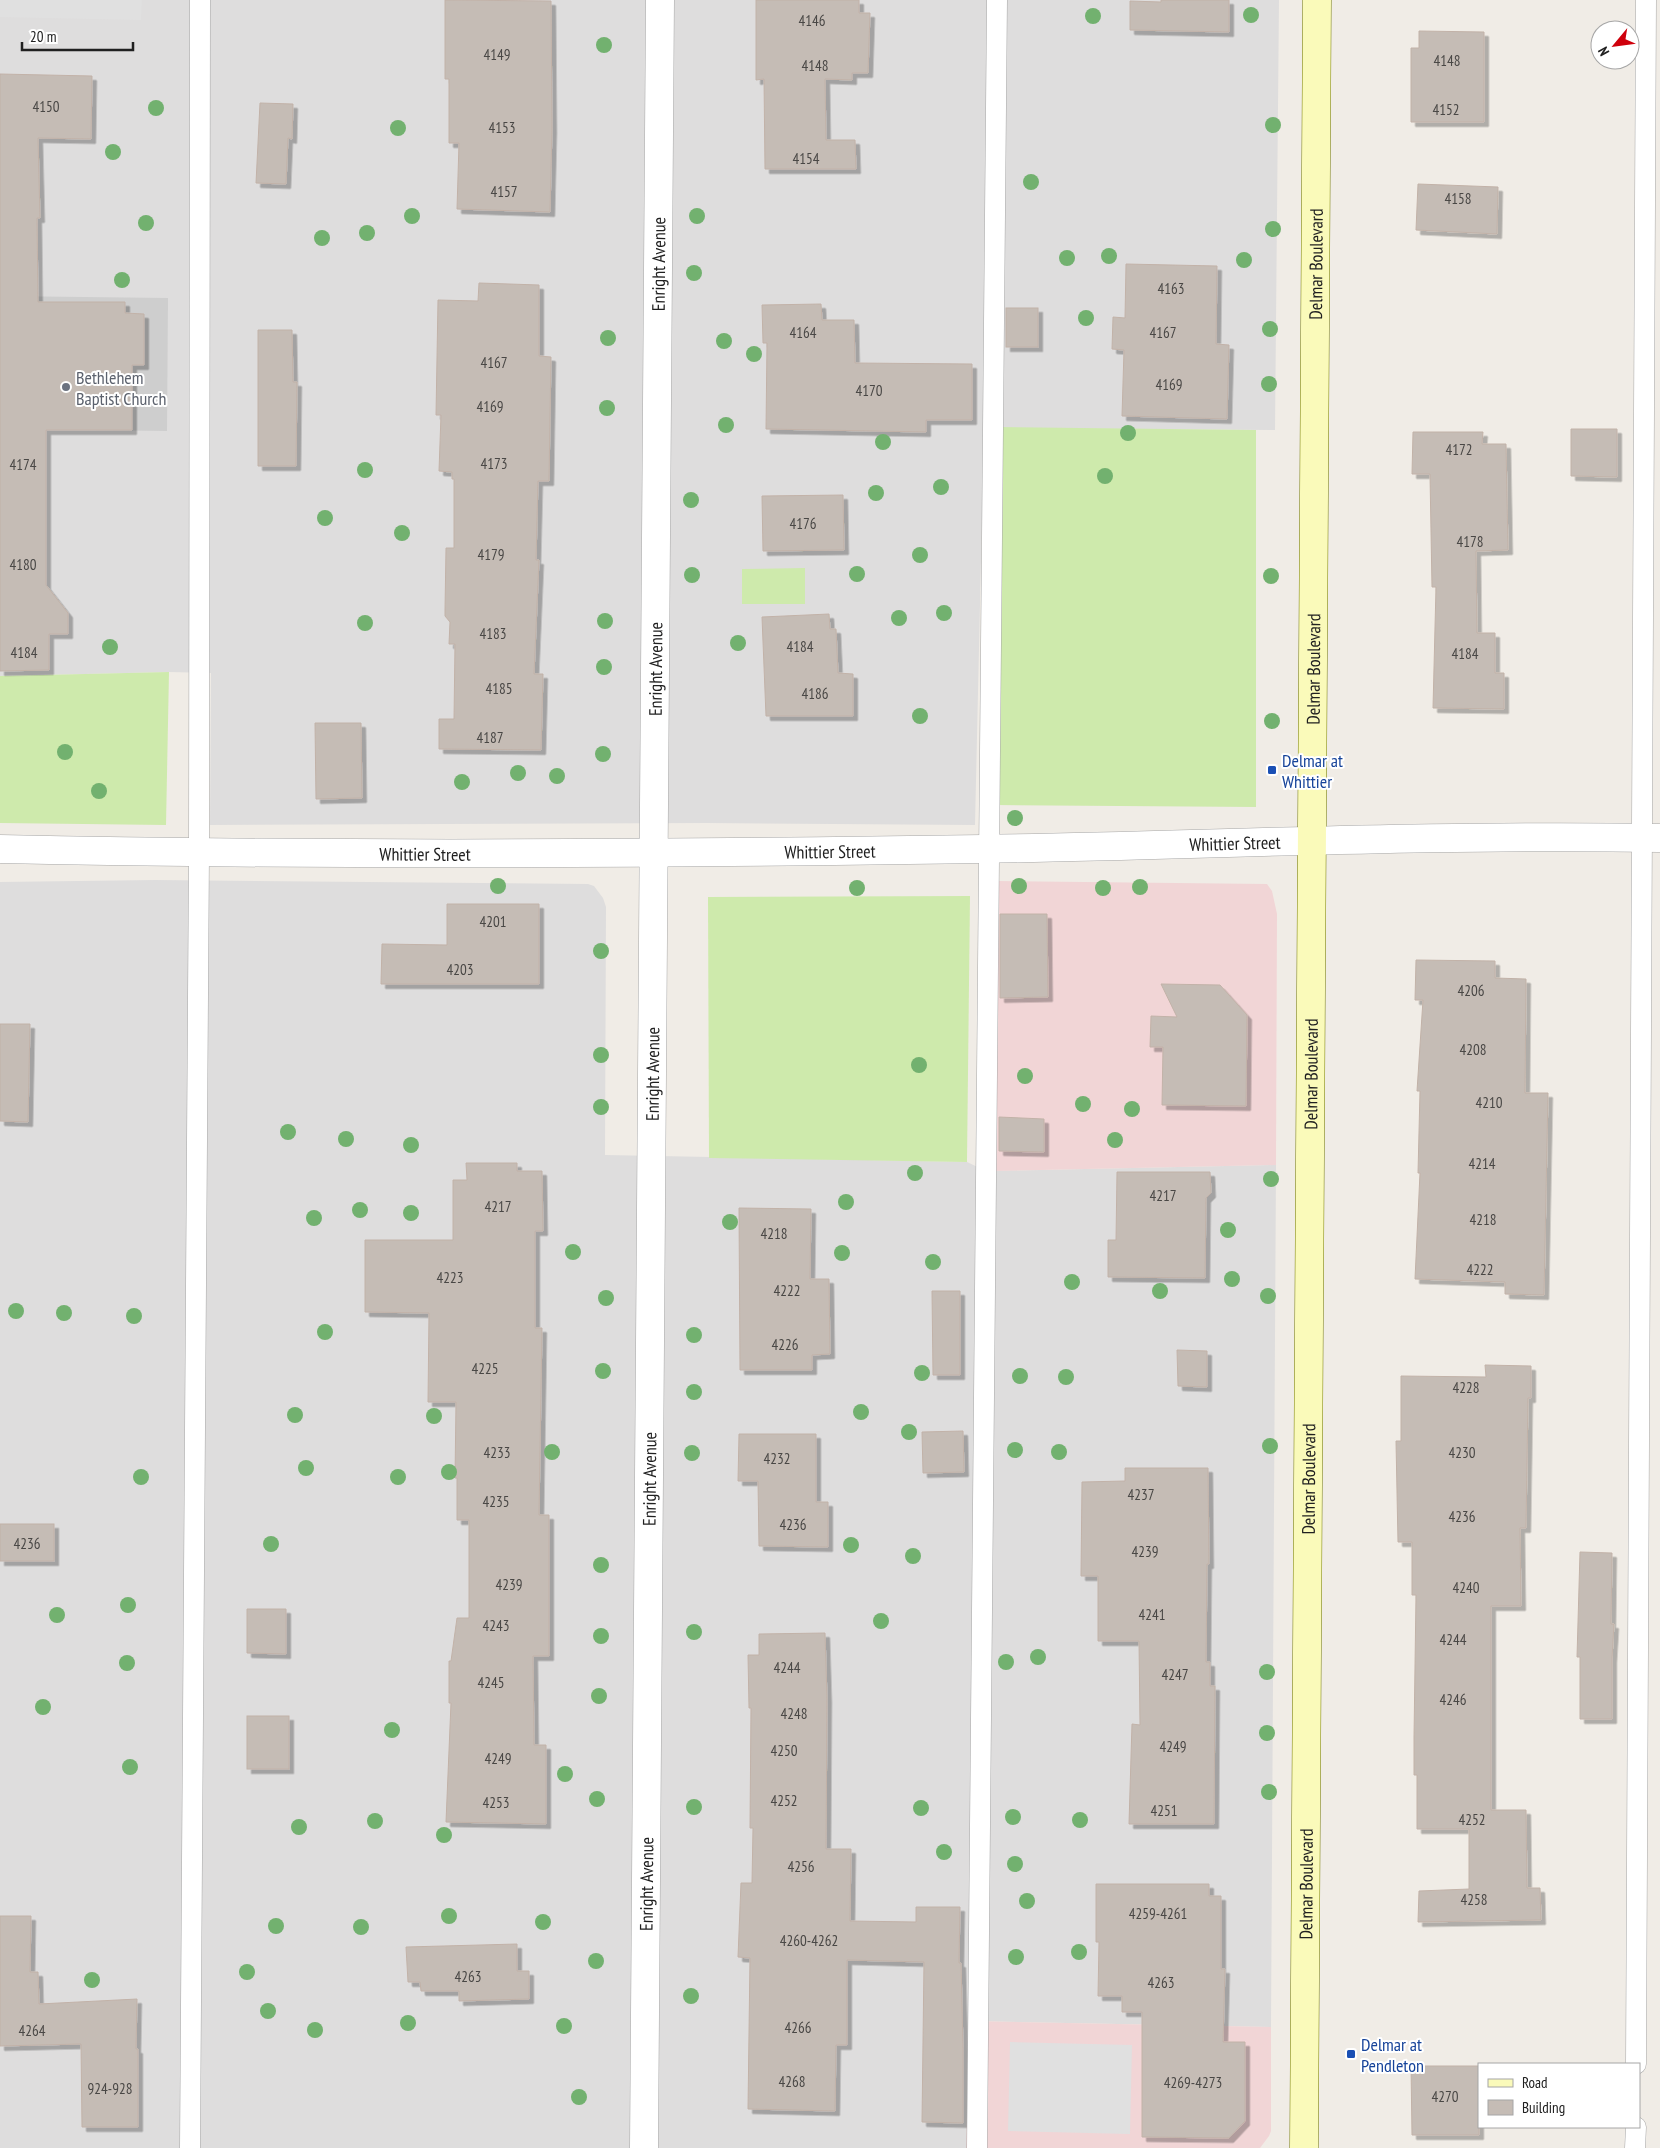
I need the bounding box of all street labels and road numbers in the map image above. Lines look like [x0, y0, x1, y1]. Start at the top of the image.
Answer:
street label: Delmar Boulevard [1304, 208, 1327, 320]
street label: Enright Avenue [646, 217, 670, 311]
street label: Delmar Boulevard [1301, 613, 1325, 725]
street label: Enright Avenue [643, 622, 667, 716]
street label: Whittier Street [1189, 830, 1281, 856]
street label: Whittier Street [784, 839, 876, 863]
street label: Whittier Street [379, 842, 471, 865]
street label: Delmar Boulevard [1299, 1018, 1322, 1130]
street label: Enright Avenue [640, 1027, 664, 1121]
street label: Delmar Boulevard [1296, 1423, 1320, 1535]
street label: Enright Avenue [637, 1432, 661, 1526]
street label: Delmar Boulevard [1294, 1828, 1317, 1940]
street label: Enright Avenue [634, 1837, 658, 1931]

